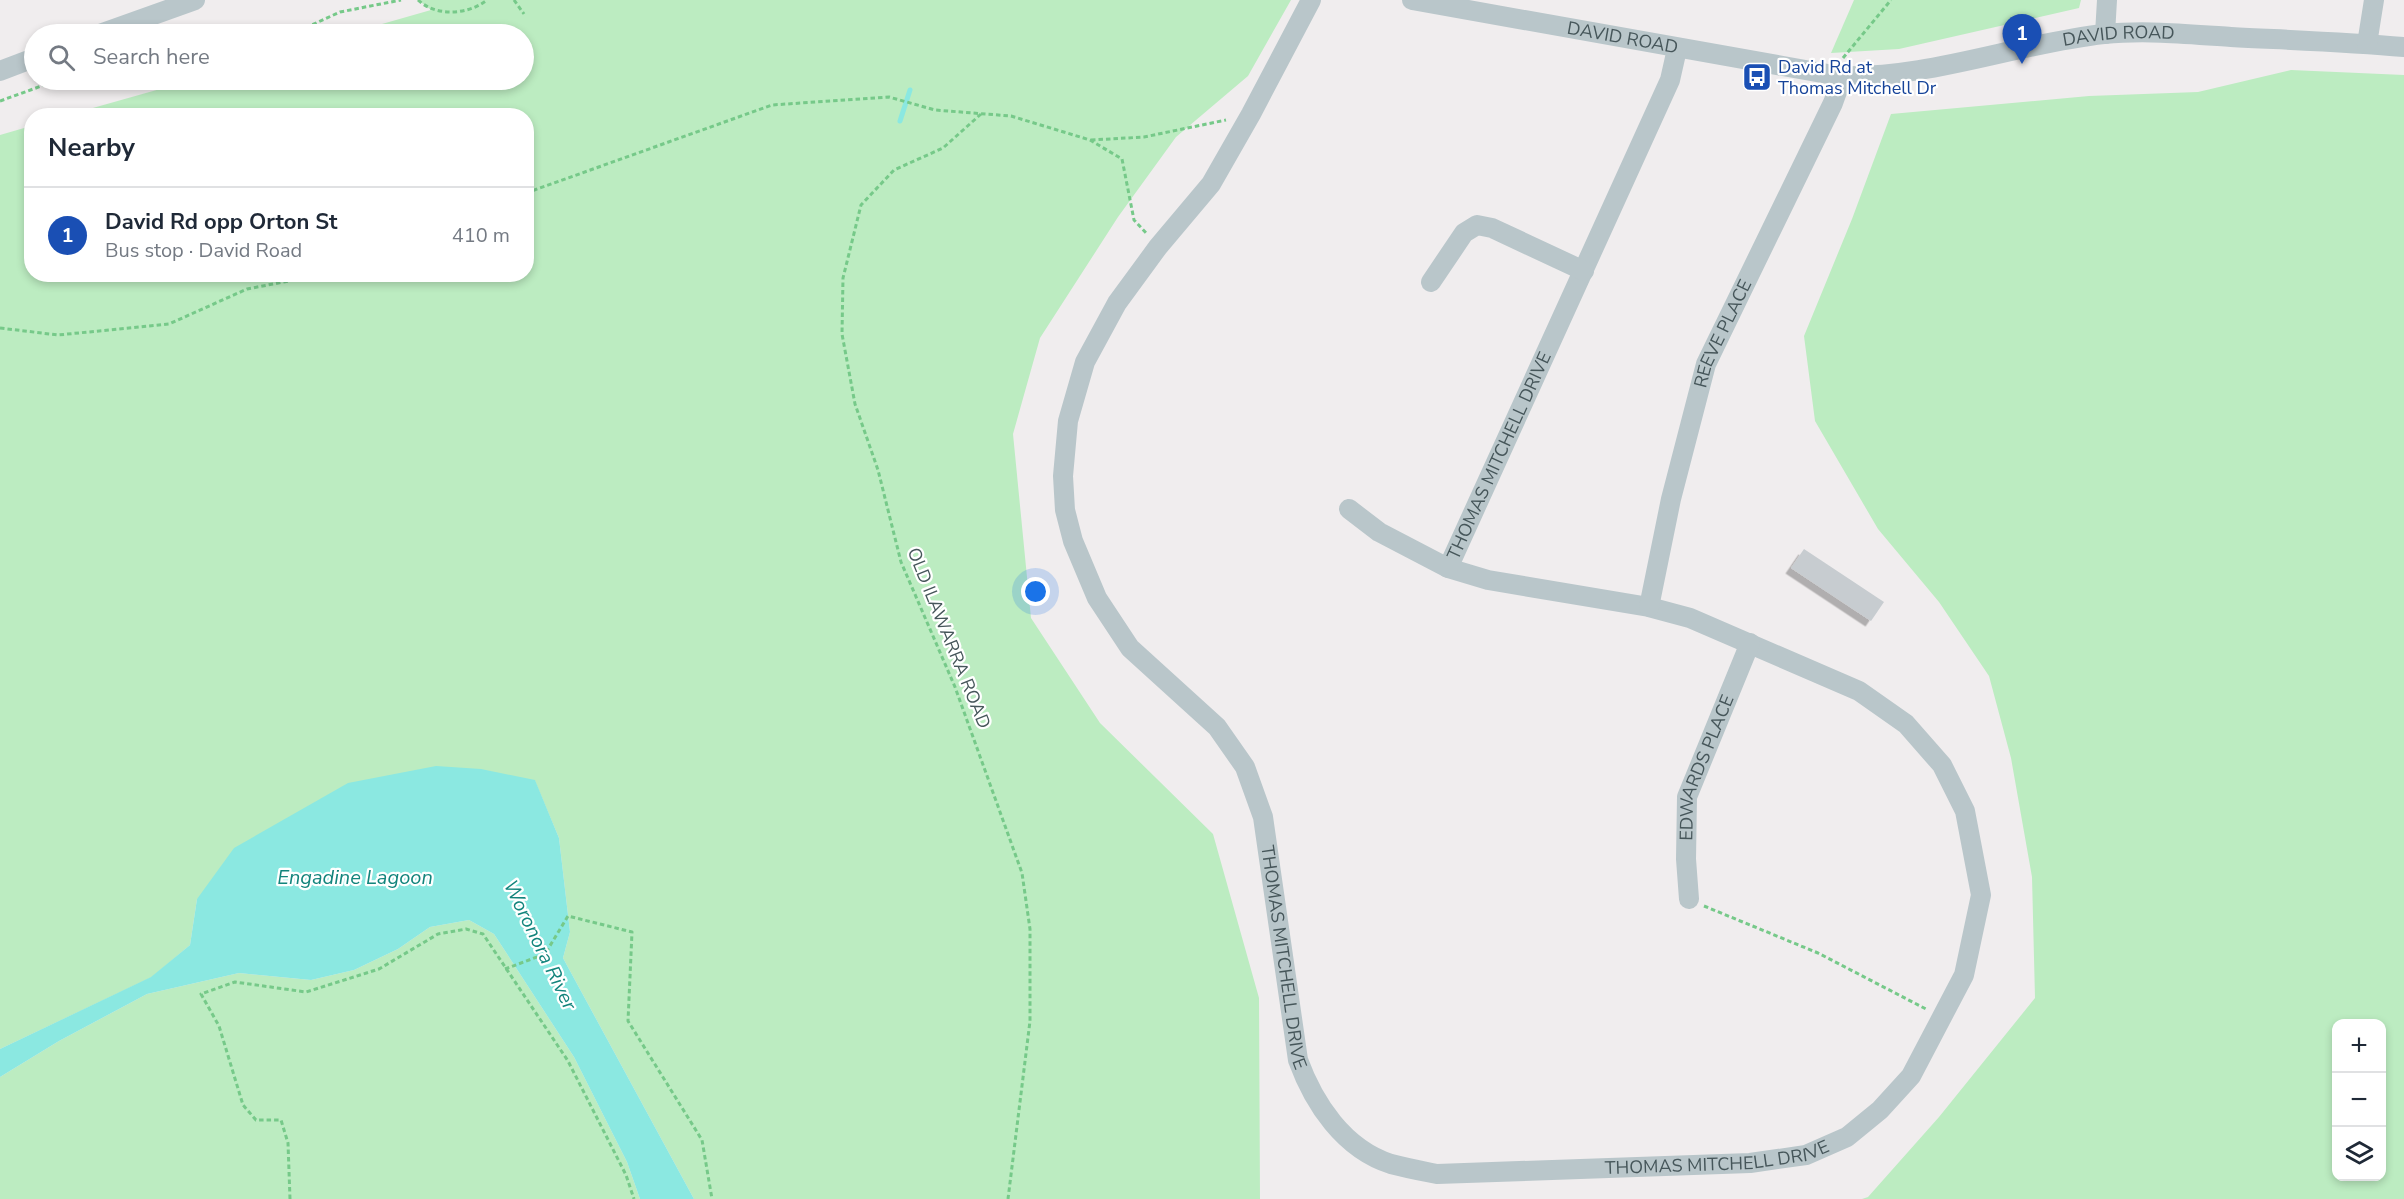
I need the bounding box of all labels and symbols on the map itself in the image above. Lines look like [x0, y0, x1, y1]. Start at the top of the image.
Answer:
pin: 1 [2002, 14, 2042, 64]
street label: DAVID ROAD [1565, 16, 1680, 59]
street label: DAVID ROAD [2061, 20, 2175, 52]
place label: David Rd at Thomas Mitchell Dr [1778, 55, 1937, 100]
bus stop icon: David Rd at Thomas Mitchell Dr [1741, 61, 1773, 93]
street label: REEVE PLACE [1688, 275, 1757, 390]
street label: THOMAS MITCHELL DRIVE [1441, 348, 1557, 564]
street label: OLD ILAWARRA ROAD [902, 544, 996, 732]
your location [1021, 577, 1050, 606]
street label: EDWARDS PLACE [1674, 691, 1740, 841]
street label: THOMAS MITCHELL DRIVE [1255, 844, 1312, 1073]
water label: Engadine Lagoon [277, 864, 433, 891]
water label: Woronora River [497, 876, 583, 1015]
street label: THOMAS MITCHELL DRIVE [1604, 1134, 1833, 1180]

